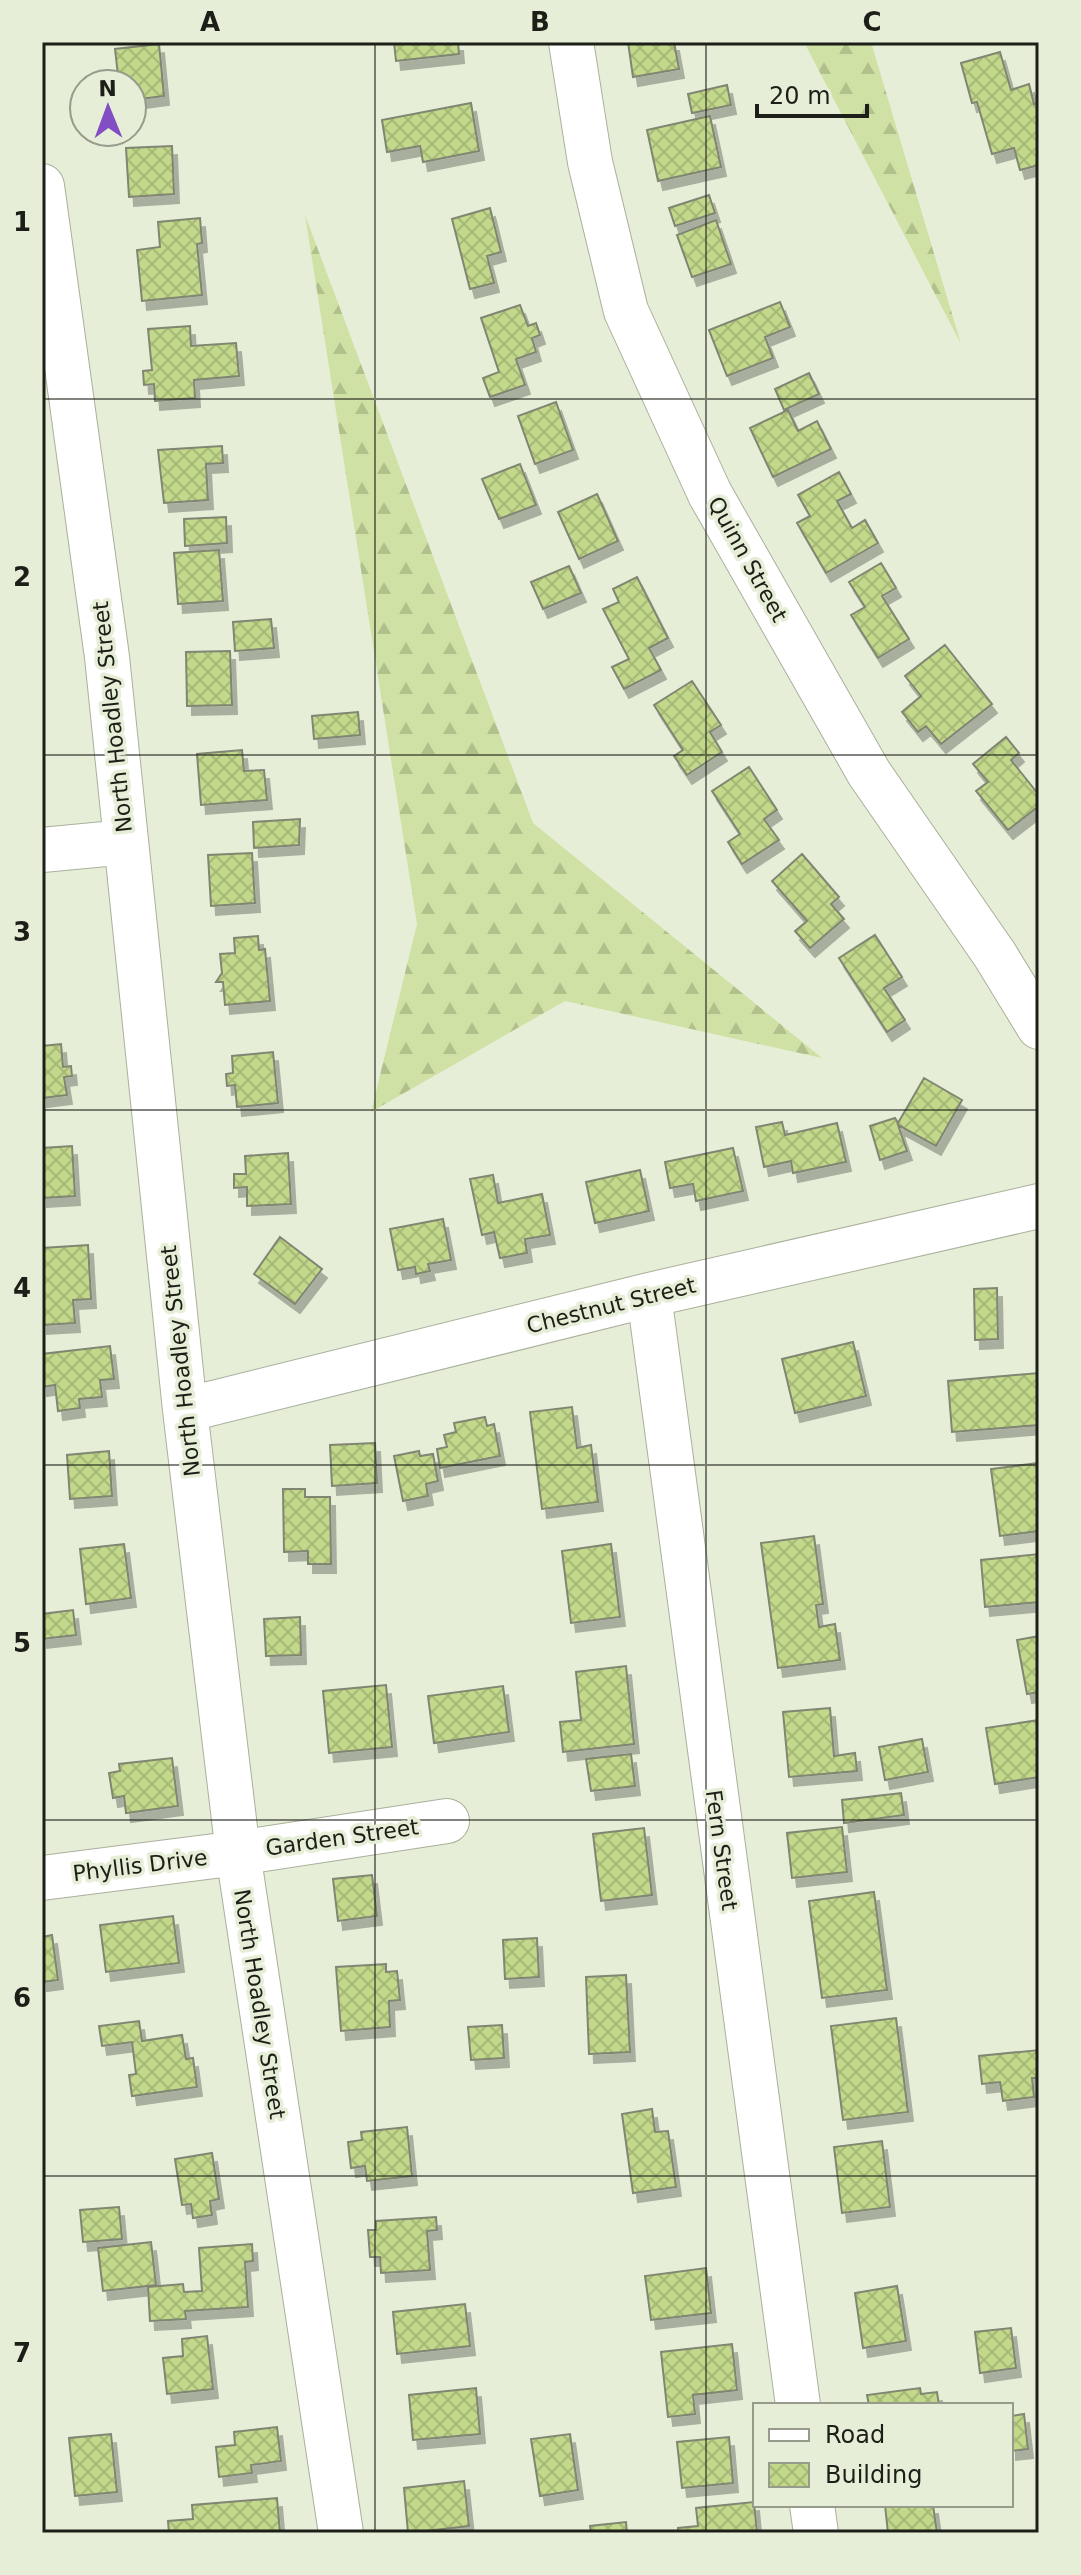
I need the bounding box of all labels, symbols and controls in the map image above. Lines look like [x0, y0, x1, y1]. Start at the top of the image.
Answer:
text: A [200, 7, 220, 37]
text: B [530, 7, 550, 37]
text: C [862, 7, 882, 37]
north arrow [68, 68, 148, 148]
scale bar [757, 68, 867, 118]
text: N [98, 76, 117, 101]
text: 20 m [769, 82, 831, 110]
text: 1 [13, 207, 31, 237]
street label: Quinn Street [703, 492, 792, 626]
text: 2 [13, 562, 31, 592]
street label: North Hoadley Street [88, 600, 137, 834]
text: 3 [13, 917, 31, 947]
street label: North Hoadley Street [156, 1244, 205, 1478]
street label: Chestnut Street [524, 1272, 699, 1339]
text: 4 [13, 1273, 31, 1303]
text: 5 [13, 1628, 31, 1658]
street label: Fern Street [701, 1788, 742, 1912]
street label: Garden Street [264, 1814, 421, 1861]
street label: Phyllis Drive [71, 1845, 209, 1886]
street label: North Hoadley Street [229, 1887, 290, 2121]
text: 6 [13, 1983, 31, 2013]
text: 7 [13, 2338, 31, 2368]
legend [753, 2403, 1013, 2507]
text: Road [825, 2421, 885, 2449]
text: Building [825, 2461, 922, 2489]

